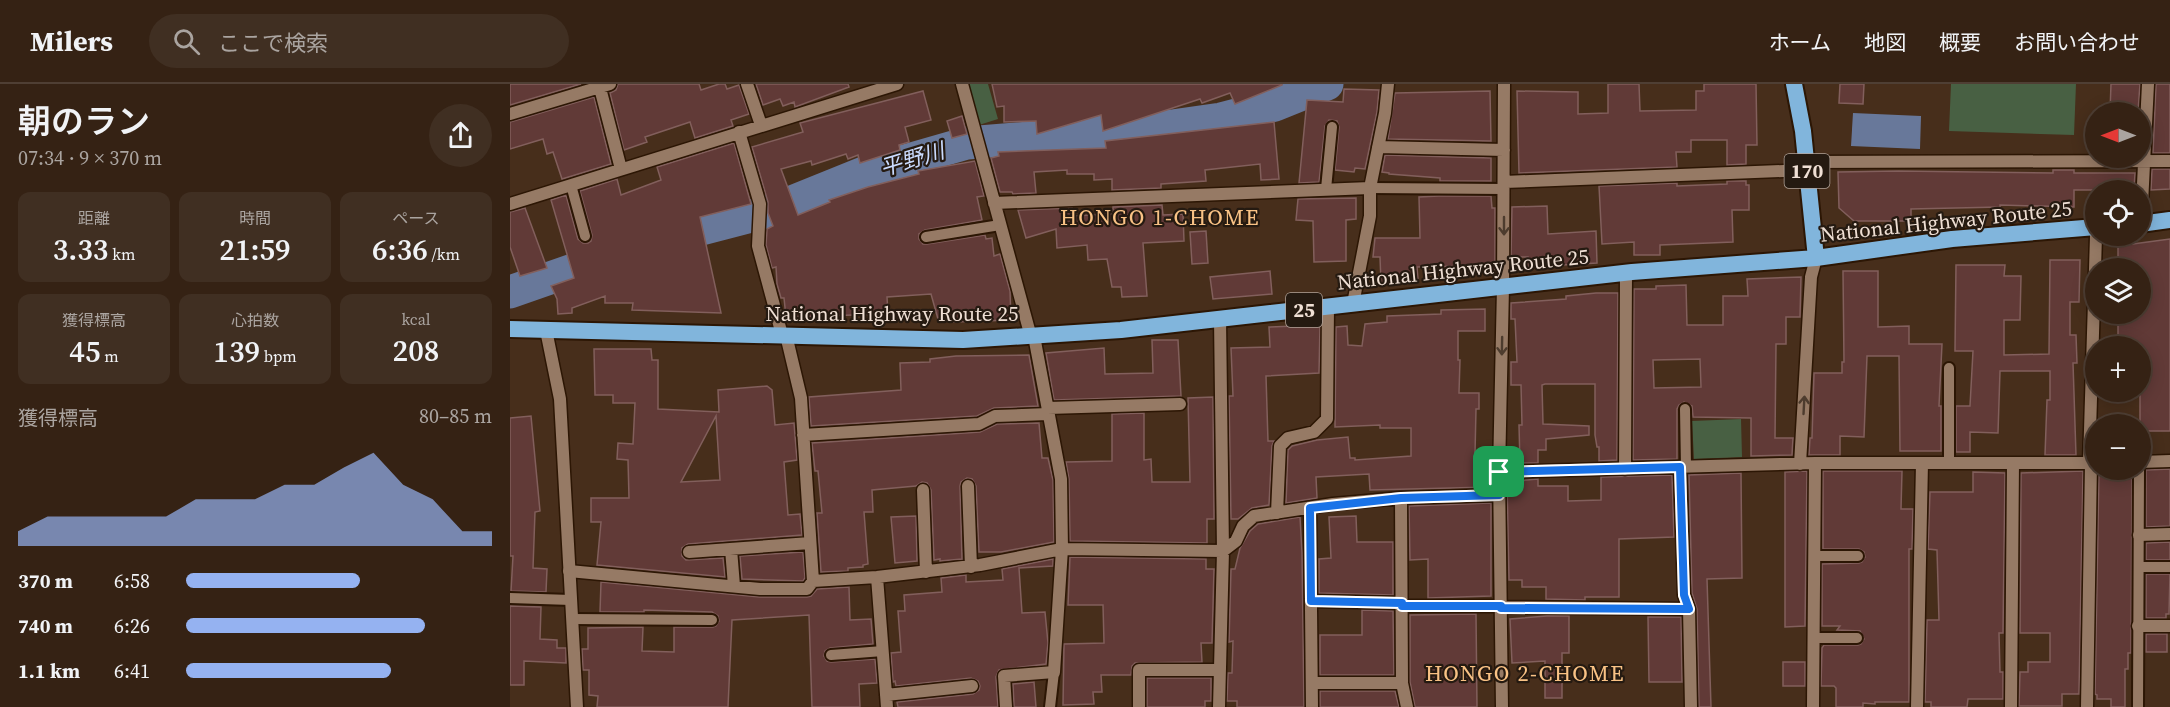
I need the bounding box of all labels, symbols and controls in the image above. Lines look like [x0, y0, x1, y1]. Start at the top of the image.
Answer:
search box [149, 14, 569, 68]
text: Milers [30, 22, 113, 60]
icon: search [170, 25, 203, 58]
text: ここで検索 [218, 28, 328, 58]
text: ホーム [1769, 28, 1831, 57]
text: 地図 [1864, 28, 1906, 57]
text: 概要 [1939, 28, 1981, 57]
text: お問い合わせ [2014, 28, 2140, 57]
text: 朝のラン [18, 99, 150, 144]
north arrow [2085, 102, 2151, 168]
map controls [2085, 102, 2151, 480]
button: share [429, 104, 492, 167]
water label: 平野川 [876, 134, 950, 183]
text: 07:34 · 9 × 370 m [18, 144, 162, 172]
road number: 170 [1784, 154, 1830, 188]
button: locate [2085, 180, 2151, 246]
street label: National Highway Route 25 [1819, 193, 2073, 249]
district label: HONGO 1-CHOME [1060, 202, 1260, 232]
text: 距離 [78, 207, 110, 229]
text: 時間 [239, 207, 271, 229]
text: ペース [392, 207, 440, 229]
one-way arrow [1498, 216, 1510, 236]
text: 3.33 [53, 229, 108, 270]
text: 21:59 [219, 229, 291, 270]
text: 6:36 [372, 229, 428, 270]
street label: National Highway Route 25 [1336, 241, 1590, 297]
text: km [108, 243, 135, 265]
text: /km [428, 243, 460, 265]
button: layers [2085, 258, 2151, 324]
road number: 25 [1286, 293, 1322, 327]
street label: National Highway Route 25 [766, 299, 1018, 328]
text: kcal [401, 308, 431, 330]
text: 獲得標高 [62, 309, 126, 331]
text: 心拍数 [231, 309, 279, 331]
text: 208 [393, 330, 439, 371]
text: 45 [69, 331, 101, 372]
text: 139 [213, 331, 260, 372]
one-way arrow [1496, 335, 1508, 355]
button: + [2085, 336, 2151, 402]
text: m [101, 345, 119, 367]
text: bpm [260, 345, 297, 367]
one-way arrow [1798, 396, 1809, 416]
text: 80–85 m [419, 402, 492, 430]
text: 獲得標高 [18, 404, 98, 432]
button: − [2085, 414, 2151, 480]
pin [1473, 446, 1524, 497]
icon: arrive [1482, 455, 1515, 488]
text: 370 m [18, 567, 73, 595]
text: 6:58 [114, 567, 150, 595]
text: 740 m [18, 612, 73, 640]
text: 6:26 [114, 612, 150, 640]
text: 1.1 km [18, 657, 80, 685]
text: 6:41 [114, 657, 150, 685]
district label: HONGO 2-CHOME [1425, 658, 1625, 688]

